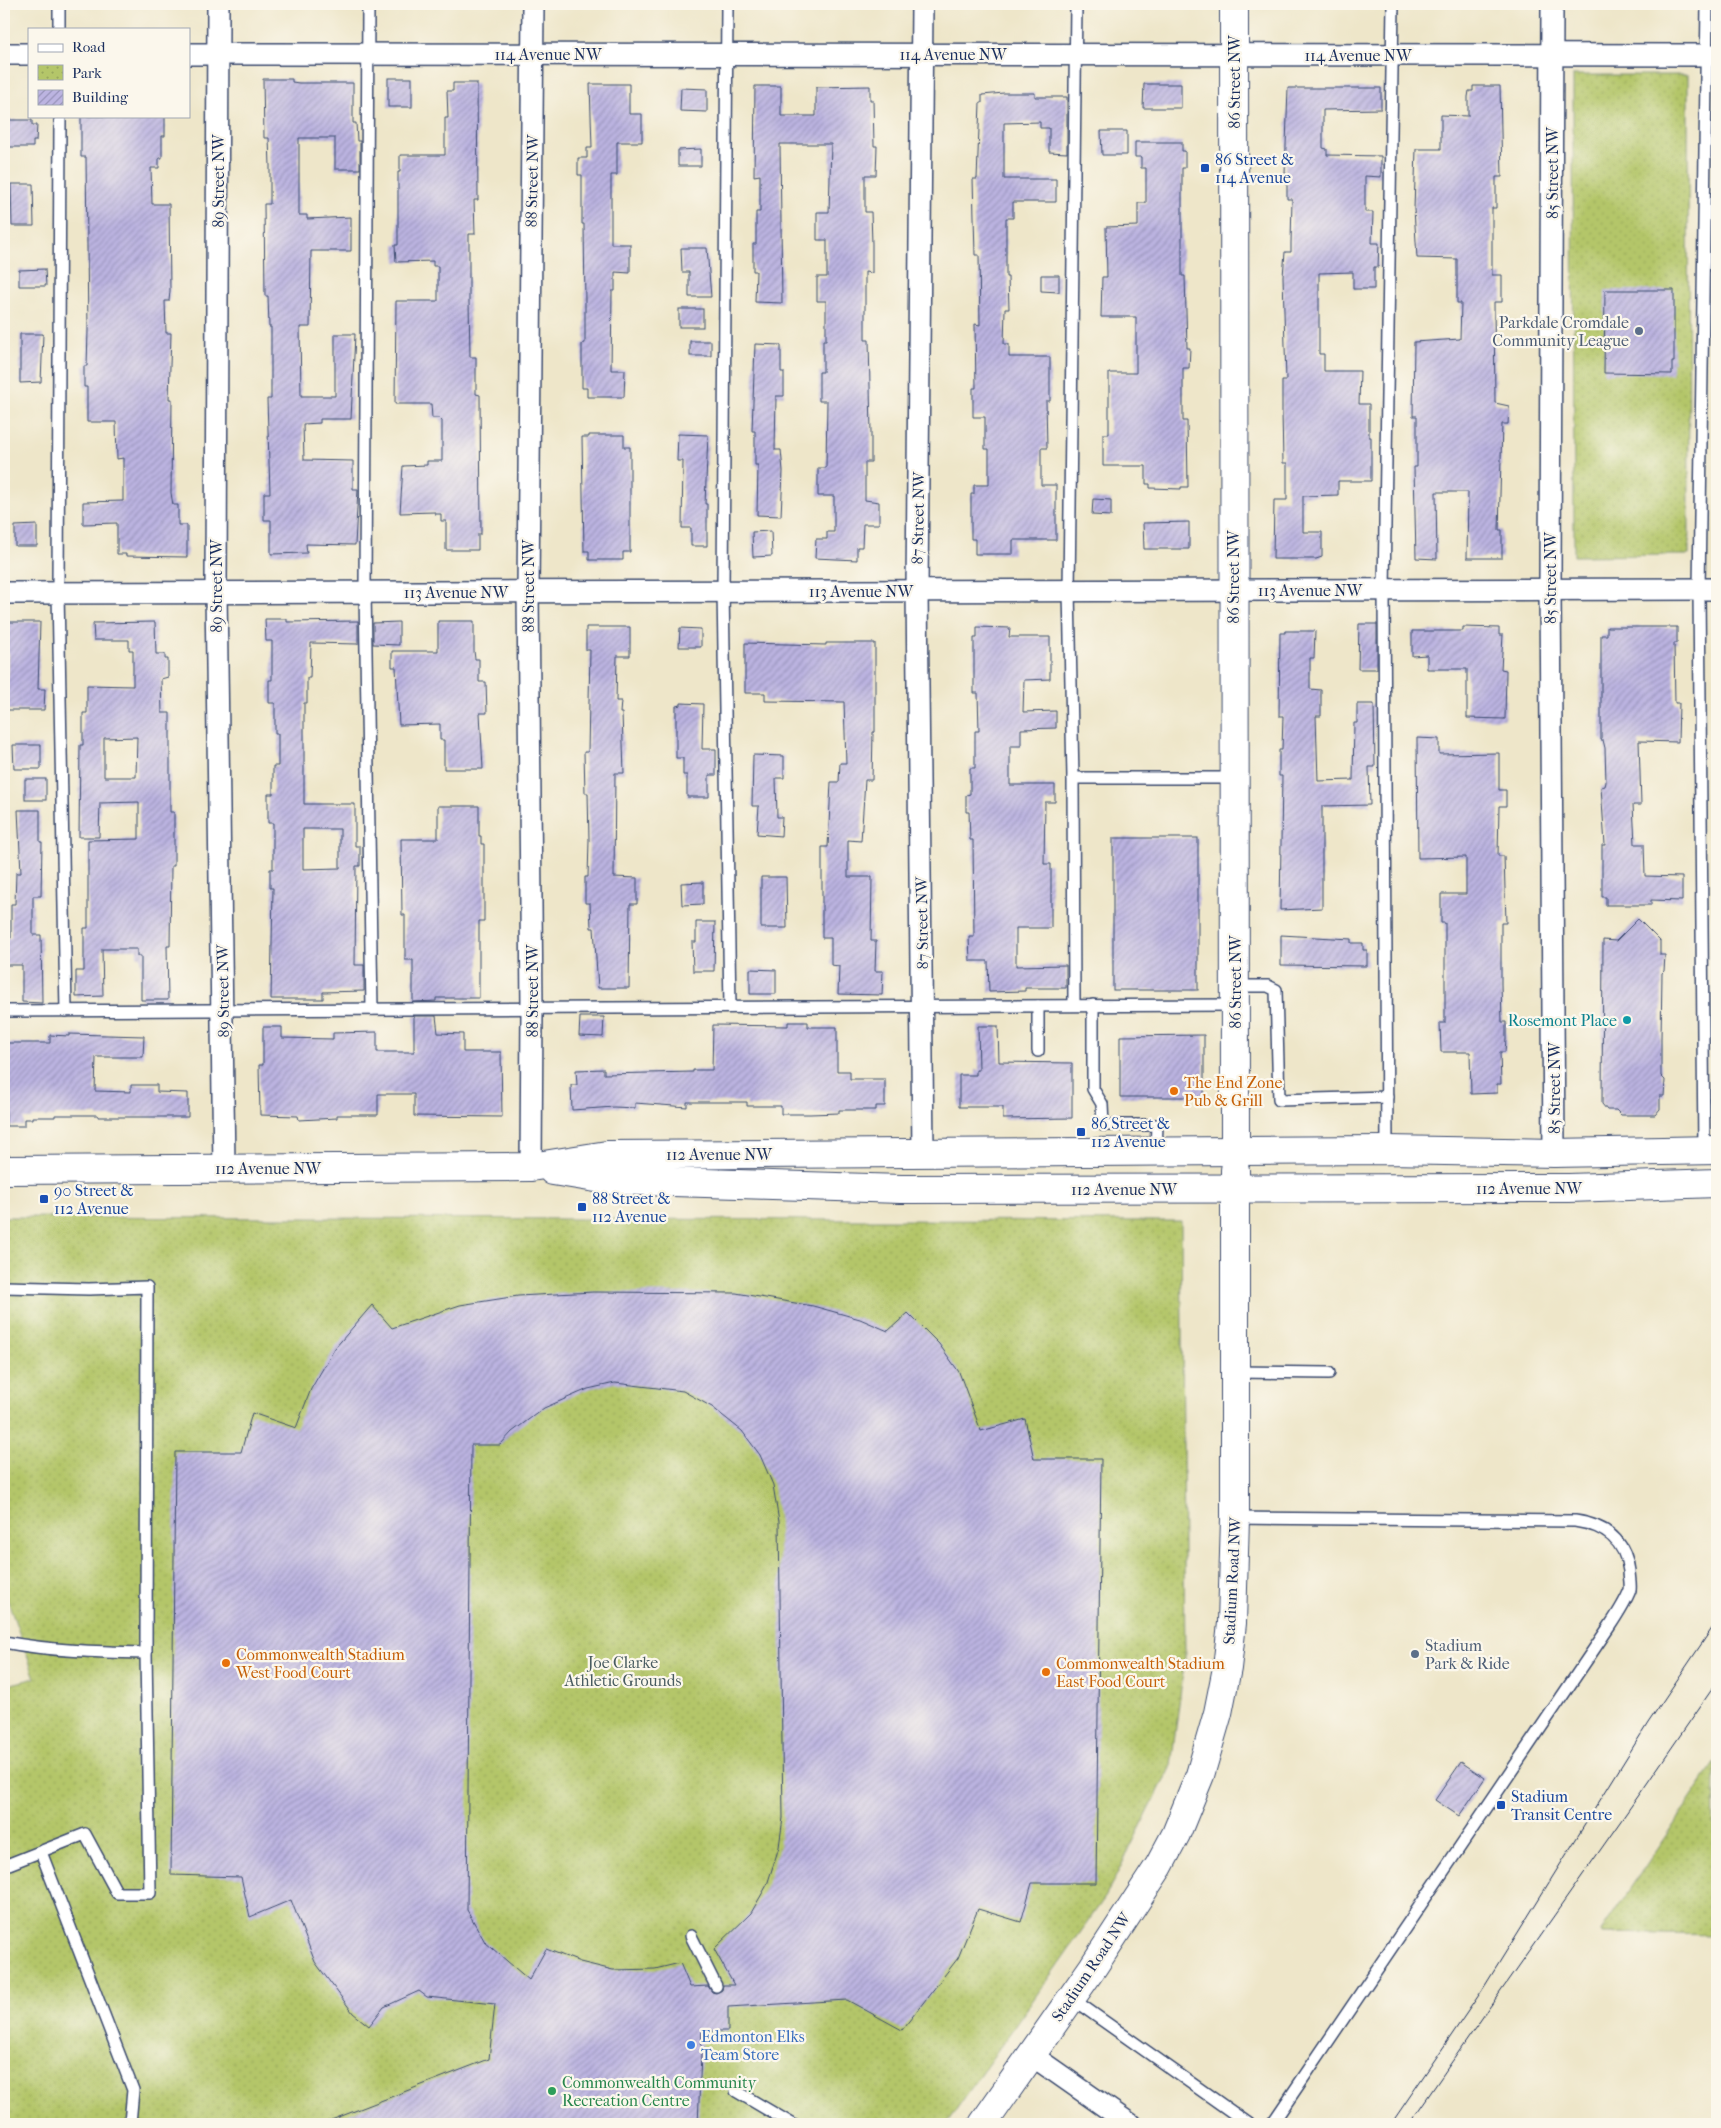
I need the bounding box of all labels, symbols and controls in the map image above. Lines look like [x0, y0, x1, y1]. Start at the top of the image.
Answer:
legend [28, 28, 190, 118]
street label: 86 Street NW [1225, 34, 1244, 129]
text: Road [72, 38, 106, 56]
street label: 114 Avenue NW [494, 45, 603, 64]
street label: 114 Avenue NW [899, 45, 1008, 64]
street label: 114 Avenue NW [1304, 46, 1413, 65]
text: Park [72, 64, 102, 82]
text: Building [72, 88, 129, 106]
street label: 85 Street NW [1543, 126, 1562, 219]
street label: 89 Street NW [209, 133, 228, 228]
street label: 88 Street NW [522, 133, 542, 228]
place label: 86 Street & 114 Avenue [1215, 150, 1294, 187]
marker: 86 Street & 114 Avenue [1199, 162, 1211, 174]
place label: Parkdale Cromdale Community League [1492, 313, 1629, 350]
marker: Parkdale Cromdale Community League [1633, 325, 1645, 337]
street label: 87 Street NW [908, 470, 928, 565]
street label: 86 Street NW [1224, 529, 1243, 624]
street label: 85 Street NW [1541, 531, 1560, 624]
street label: 89 Street NW [207, 538, 226, 633]
street label: 88 Street NW [519, 538, 538, 633]
street label: 113 Avenue NW [1258, 581, 1363, 600]
street label: 113 Avenue NW [809, 582, 914, 601]
street label: 113 Avenue NW [404, 583, 509, 602]
street label: 87 Street NW [912, 875, 932, 970]
street label: 86 Street NW [1226, 934, 1245, 1029]
street label: 89 Street NW [213, 943, 233, 1038]
street label: 88 Street NW [523, 943, 542, 1038]
place label: Rosemont Place [1508, 1011, 1617, 1030]
marker: Rosemont Place [1621, 1014, 1633, 1026]
street label: 85 Street NW [1545, 1041, 1564, 1134]
place label: The End Zone Pub & Grill [1184, 1073, 1283, 1110]
marker: The End Zone Pub & Grill [1168, 1085, 1180, 1097]
place label: 86 Street & 112 Avenue [1091, 1114, 1170, 1151]
marker: 86 Street & 112 Avenue [1075, 1126, 1087, 1138]
street label: 112 Avenue NW [666, 1145, 773, 1164]
street label: 112 Avenue NW [215, 1159, 322, 1178]
street label: 112 Avenue NW [1476, 1179, 1583, 1198]
street label: 112 Avenue NW [1071, 1180, 1178, 1199]
place label: 90 Street & 112 Avenue [54, 1181, 133, 1218]
place label: 88 Street & 112 Avenue [592, 1189, 670, 1226]
marker: 90 Street & 112 Avenue [38, 1193, 50, 1205]
marker: 88 Street & 112 Avenue [576, 1201, 588, 1213]
street label: Stadium Road NW [1219, 1516, 1245, 1645]
place label: Stadium Park & Ride [1425, 1636, 1510, 1673]
place label: Commonwealth Stadium West Food Court [235, 1645, 405, 1682]
marker: Stadium Park & Ride [1409, 1648, 1421, 1660]
park label: Joe Clarke Athletic Grounds [564, 1653, 682, 1690]
place label: Commonwealth Stadium East Food Court [1056, 1654, 1225, 1691]
marker: Commonwealth Stadium West Food Court [220, 1657, 232, 1669]
marker: Commonwealth Stadium East Food Court [1040, 1666, 1052, 1678]
place label: Stadium Transit Centre [1511, 1787, 1612, 1824]
marker: Stadium Transit Centre [1495, 1799, 1507, 1811]
street label: Stadium Road NW [1048, 1908, 1135, 2025]
place label: Edmonton Elks Team Store [701, 2027, 805, 2064]
marker: Edmonton Elks Team Store [685, 2039, 697, 2051]
place label: Commonwealth Community Recreation Centre [562, 2073, 757, 2110]
marker: Commonwealth Community Recreation Centre [546, 2085, 558, 2097]

